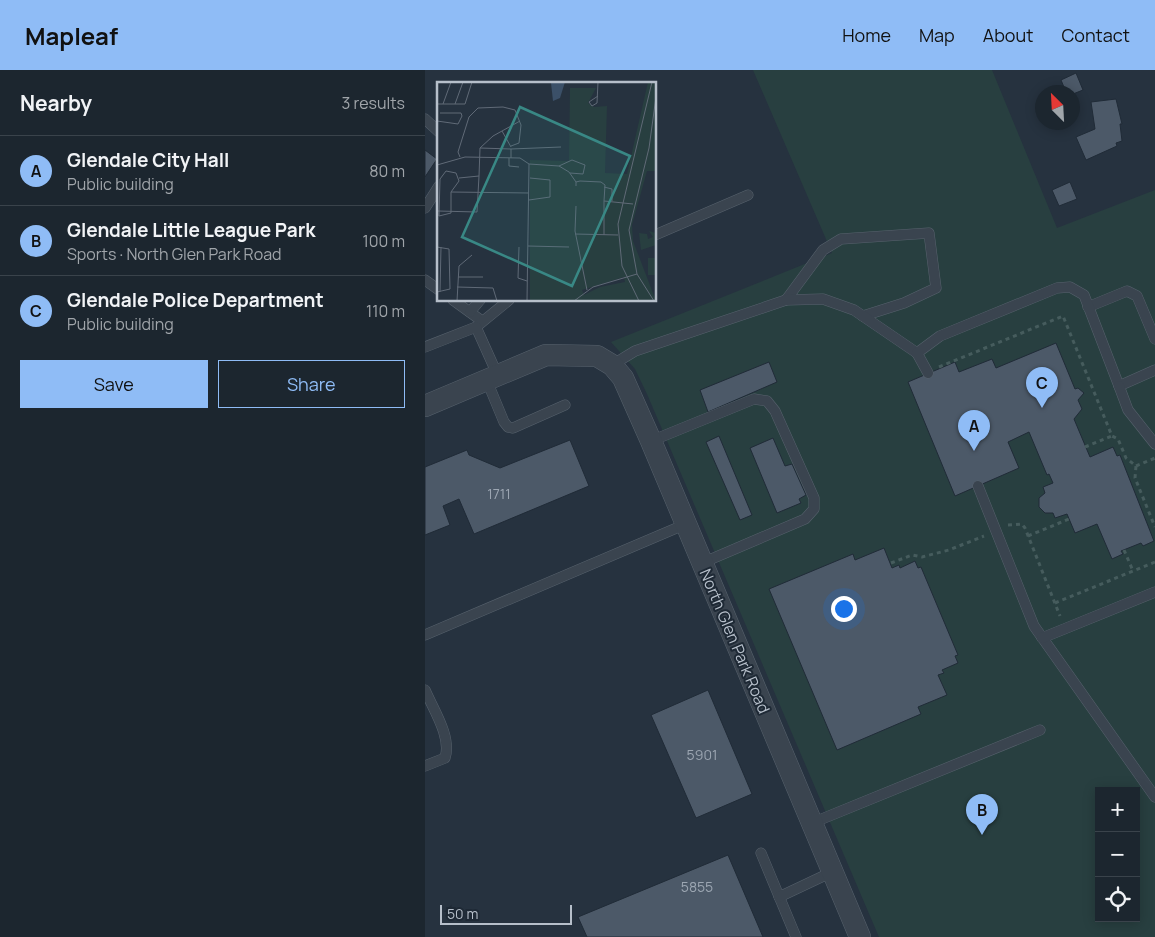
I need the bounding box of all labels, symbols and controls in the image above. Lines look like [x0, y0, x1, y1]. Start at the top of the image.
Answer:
text: Mapleaf [25, 19, 118, 52]
text: Home [842, 23, 891, 47]
text: Map [919, 23, 955, 47]
text: About [983, 23, 1033, 47]
text: Contact [1061, 23, 1130, 47]
inset map [437, 82, 656, 301]
north arrow [1035, 85, 1080, 130]
text: Nearby [20, 89, 92, 117]
text: 3 results [342, 92, 405, 114]
text: Glendale City Hall [67, 147, 229, 173]
text: A [31, 160, 41, 182]
text: 80 m [369, 160, 405, 182]
text: Public building [67, 173, 174, 195]
text: Glendale Little League Park [67, 217, 316, 243]
text: B [31, 230, 41, 252]
text: 100 m [362, 230, 405, 252]
text: Sports · North Glen Park Road [67, 243, 282, 265]
text: Glendale Police Department [67, 287, 324, 313]
text: C [30, 300, 42, 322]
text: 110 m [366, 300, 405, 322]
text: Public building [67, 313, 174, 335]
button: Save [20, 360, 208, 408]
button: Share [218, 360, 405, 408]
pin: C [1026, 367, 1058, 408]
pin: A [958, 410, 990, 451]
house number: 1711 [487, 484, 511, 503]
street label: North Glen Park Road [695, 565, 775, 717]
your location [831, 596, 857, 622]
house number: 5901 [687, 745, 717, 764]
map controls [1095, 787, 1140, 922]
button: + [1095, 787, 1140, 832]
pin: B [966, 794, 998, 835]
button: − [1095, 832, 1140, 877]
house number: 5855 [681, 877, 713, 896]
button: locate [1095, 877, 1140, 922]
scale bar [440, 902, 573, 925]
text: 50 m [447, 904, 478, 923]

